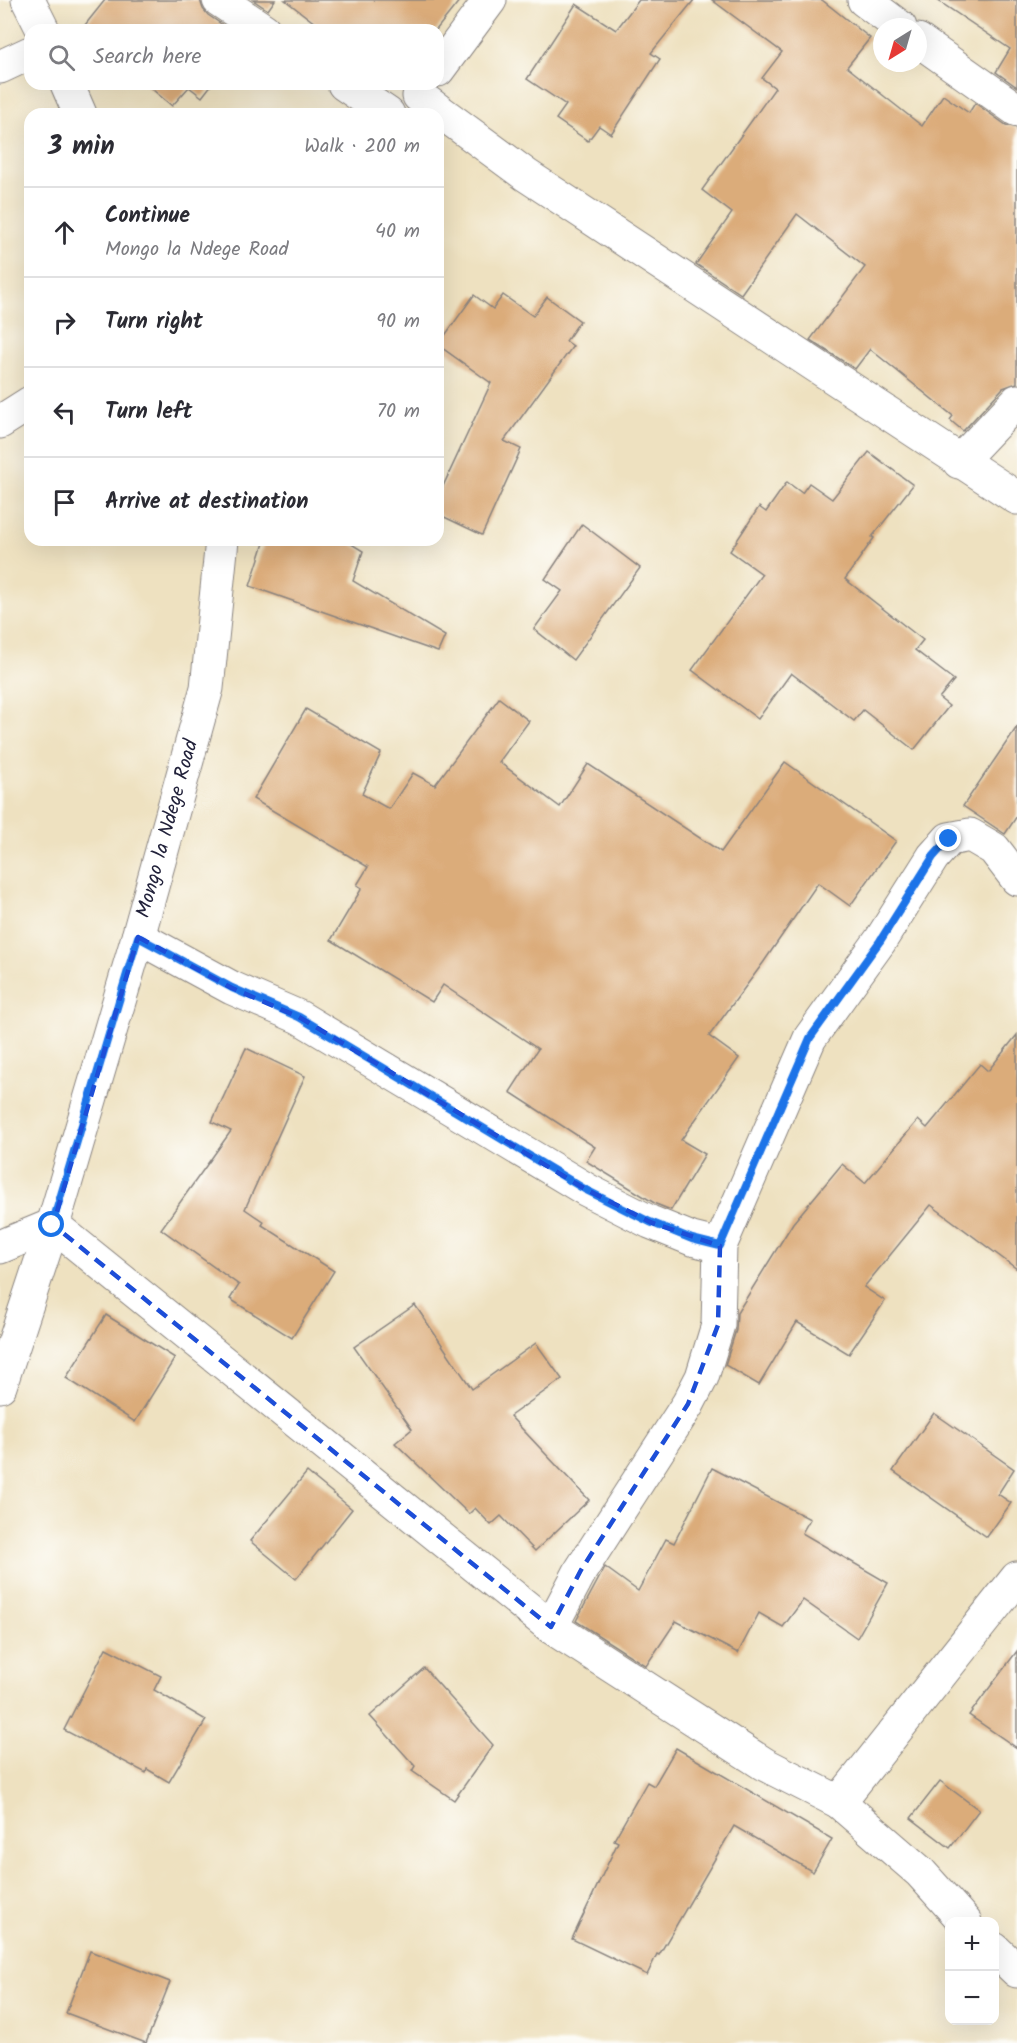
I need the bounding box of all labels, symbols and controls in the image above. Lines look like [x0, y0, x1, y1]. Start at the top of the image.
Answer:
north arrow [873, 18, 927, 72]
search box [24, 24, 444, 90]
text: Search here [93, 40, 201, 75]
icon: search [45, 41, 78, 74]
text: 3 min [48, 126, 115, 168]
text: Walk · 200 m [304, 131, 420, 163]
text: Continue [105, 199, 190, 234]
icon: ahead [48, 216, 81, 249]
text: 40 m [375, 216, 420, 248]
text: Mongo la Ndege Road [105, 234, 289, 266]
text: Turn right [105, 305, 203, 340]
icon: right [48, 306, 81, 339]
text: 90 m [376, 306, 420, 338]
text: Turn left [105, 395, 192, 430]
icon: left [48, 396, 81, 429]
text: 70 m [377, 396, 420, 428]
text: Arrive at destination [105, 485, 308, 520]
icon: arrive [48, 486, 81, 519]
street label: Mongo la Ndege Road [128, 735, 208, 922]
route end [935, 825, 961, 851]
route start [38, 1211, 64, 1237]
map controls [945, 1917, 999, 2025]
button: + [945, 1917, 999, 1971]
button: − [945, 1971, 999, 2025]

